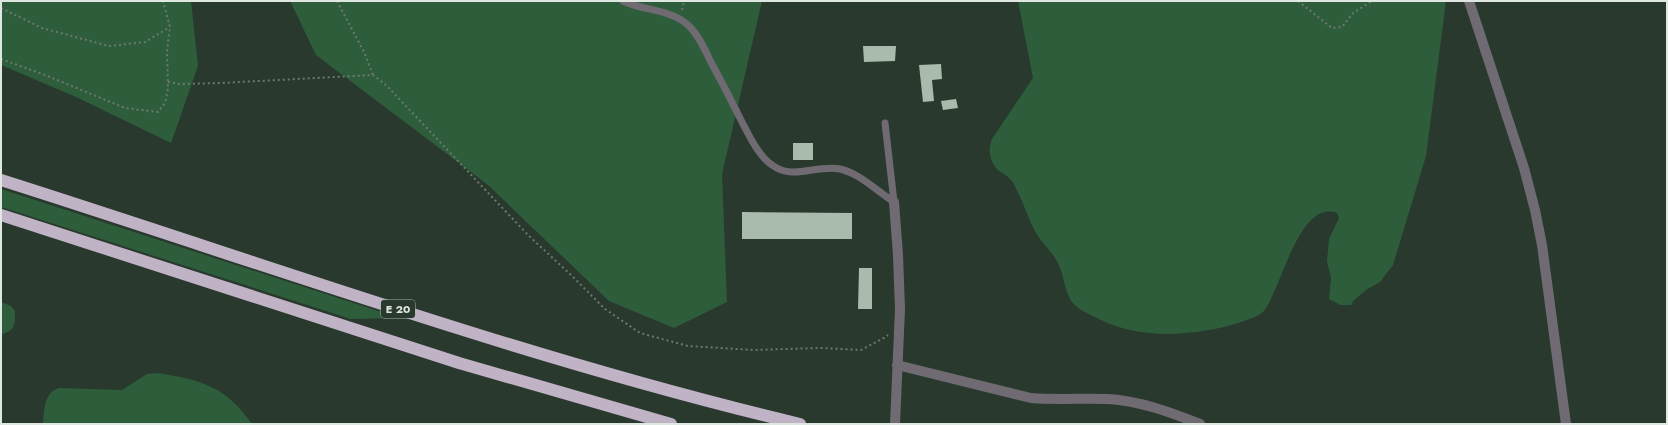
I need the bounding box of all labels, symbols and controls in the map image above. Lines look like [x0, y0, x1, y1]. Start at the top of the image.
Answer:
road number: E 20 [381, 300, 415, 318]

